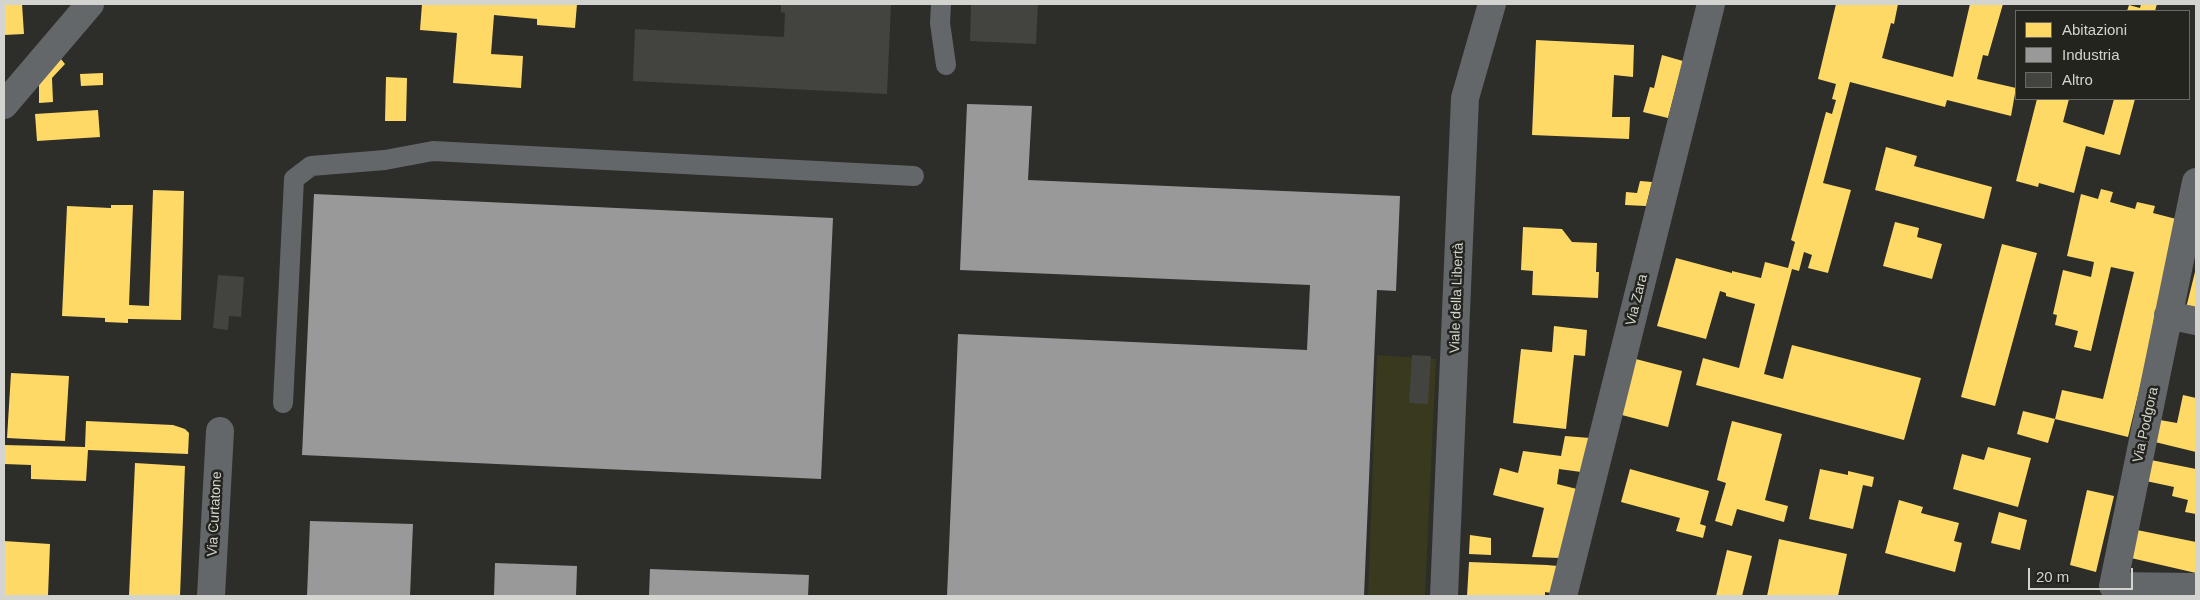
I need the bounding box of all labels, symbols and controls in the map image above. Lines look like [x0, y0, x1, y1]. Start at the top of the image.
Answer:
legend [2015, 10, 2190, 100]
text: Abitazioni [2062, 21, 2127, 38]
text: Industria [2062, 46, 2120, 63]
text: Altro [2062, 71, 2093, 88]
street label: Viale della Libertà [1447, 242, 1467, 354]
street label: Via Zara [1622, 272, 1652, 328]
street label: Via Podgora [2130, 386, 2162, 464]
street label: Via Curtatone [204, 471, 226, 557]
scale bar [2030, 558, 2135, 590]
text: 20 m [2036, 568, 2069, 585]

